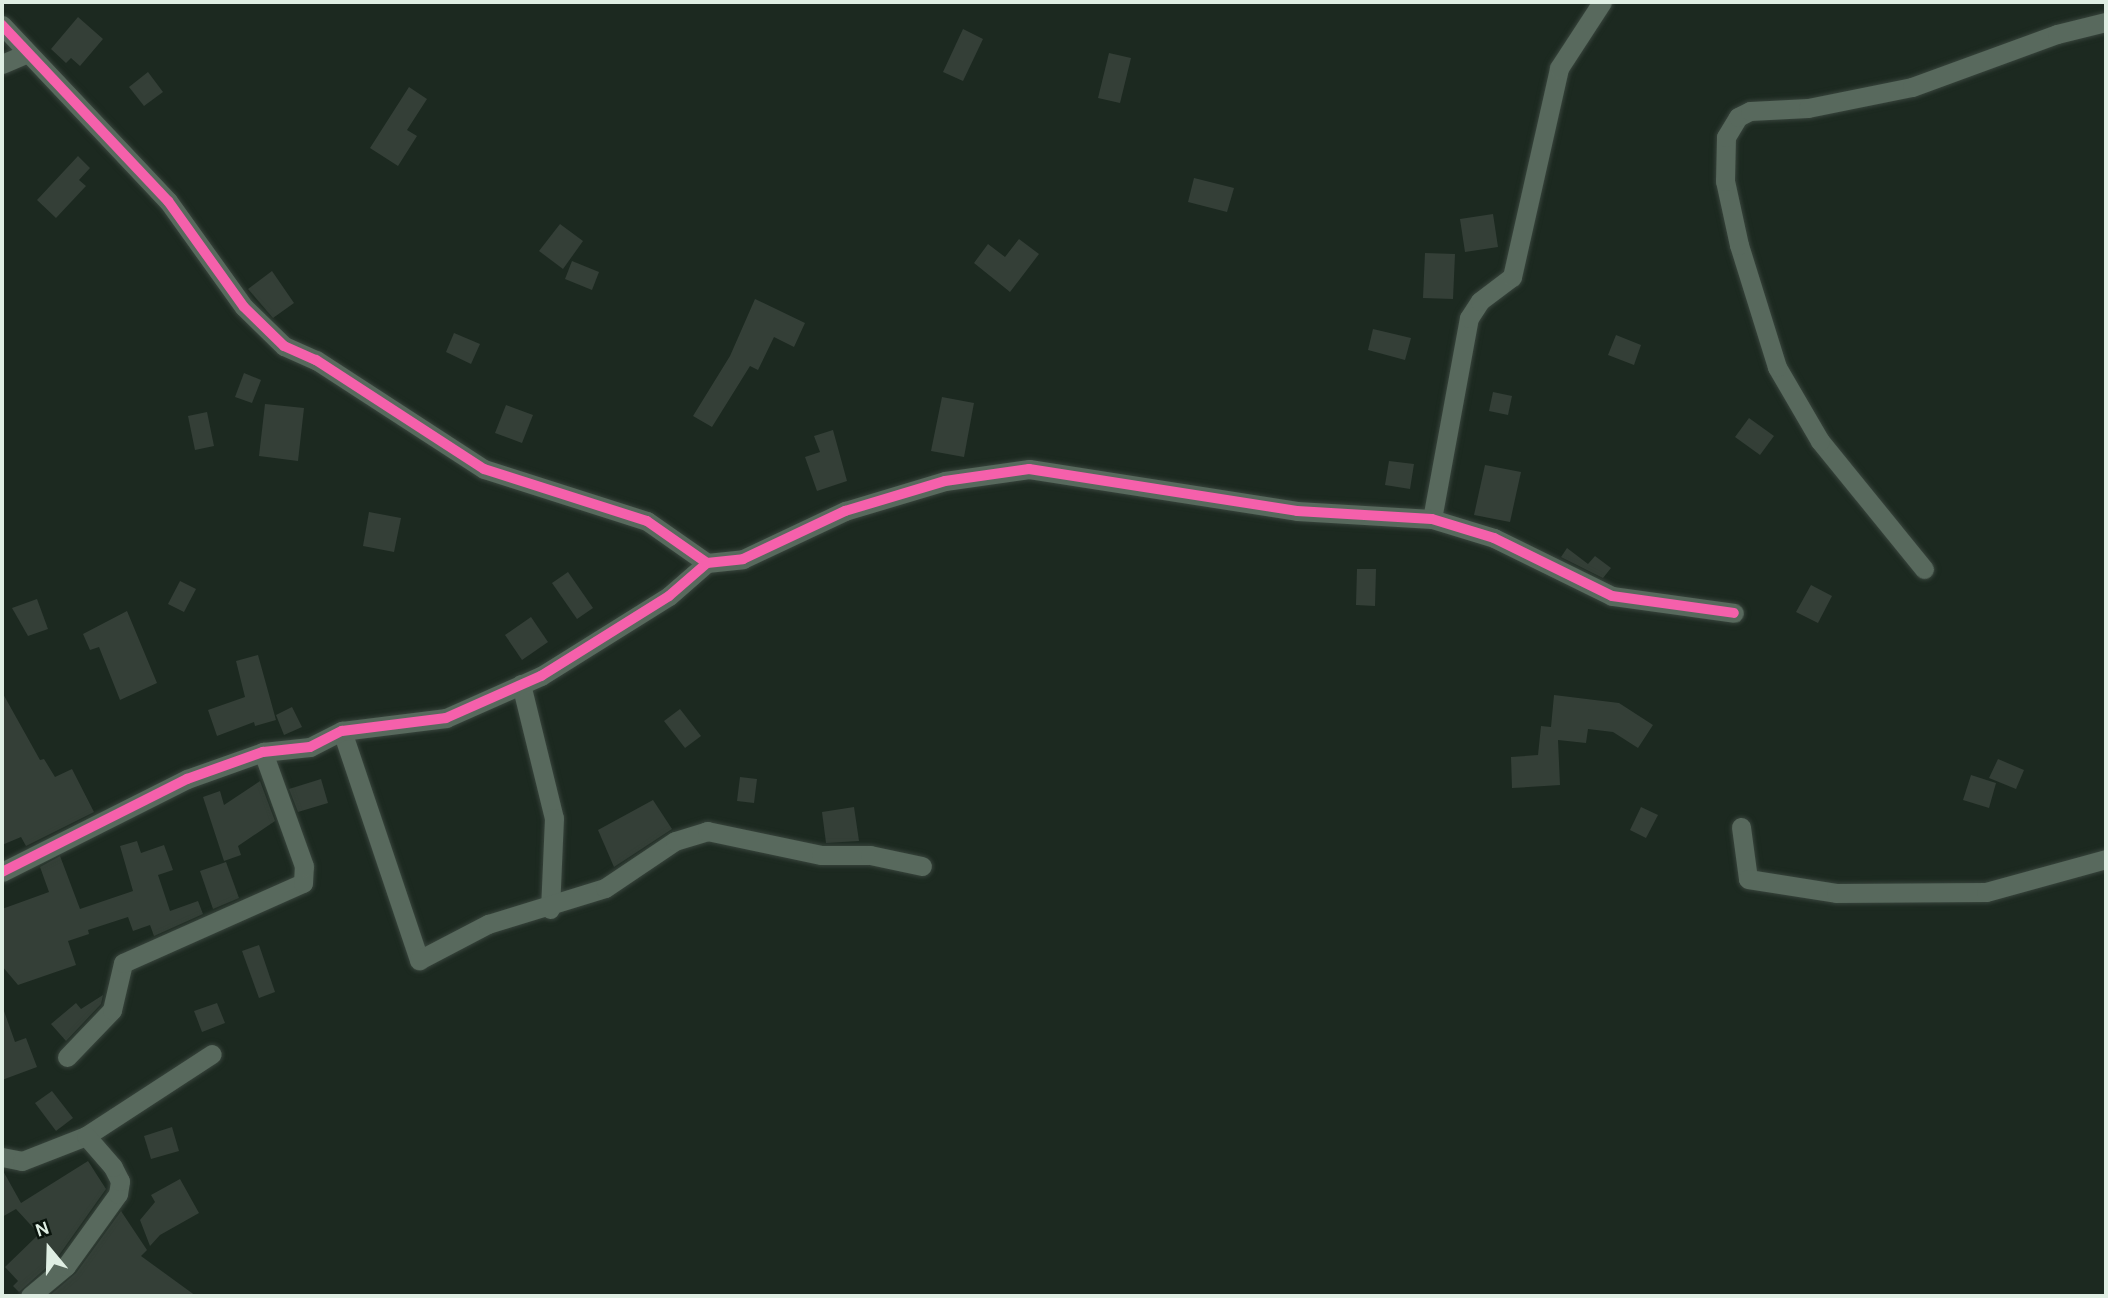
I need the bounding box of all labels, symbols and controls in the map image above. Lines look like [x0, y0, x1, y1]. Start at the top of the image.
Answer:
north arrow [14, 1214, 84, 1284]
text: N [32, 1217, 52, 1242]

